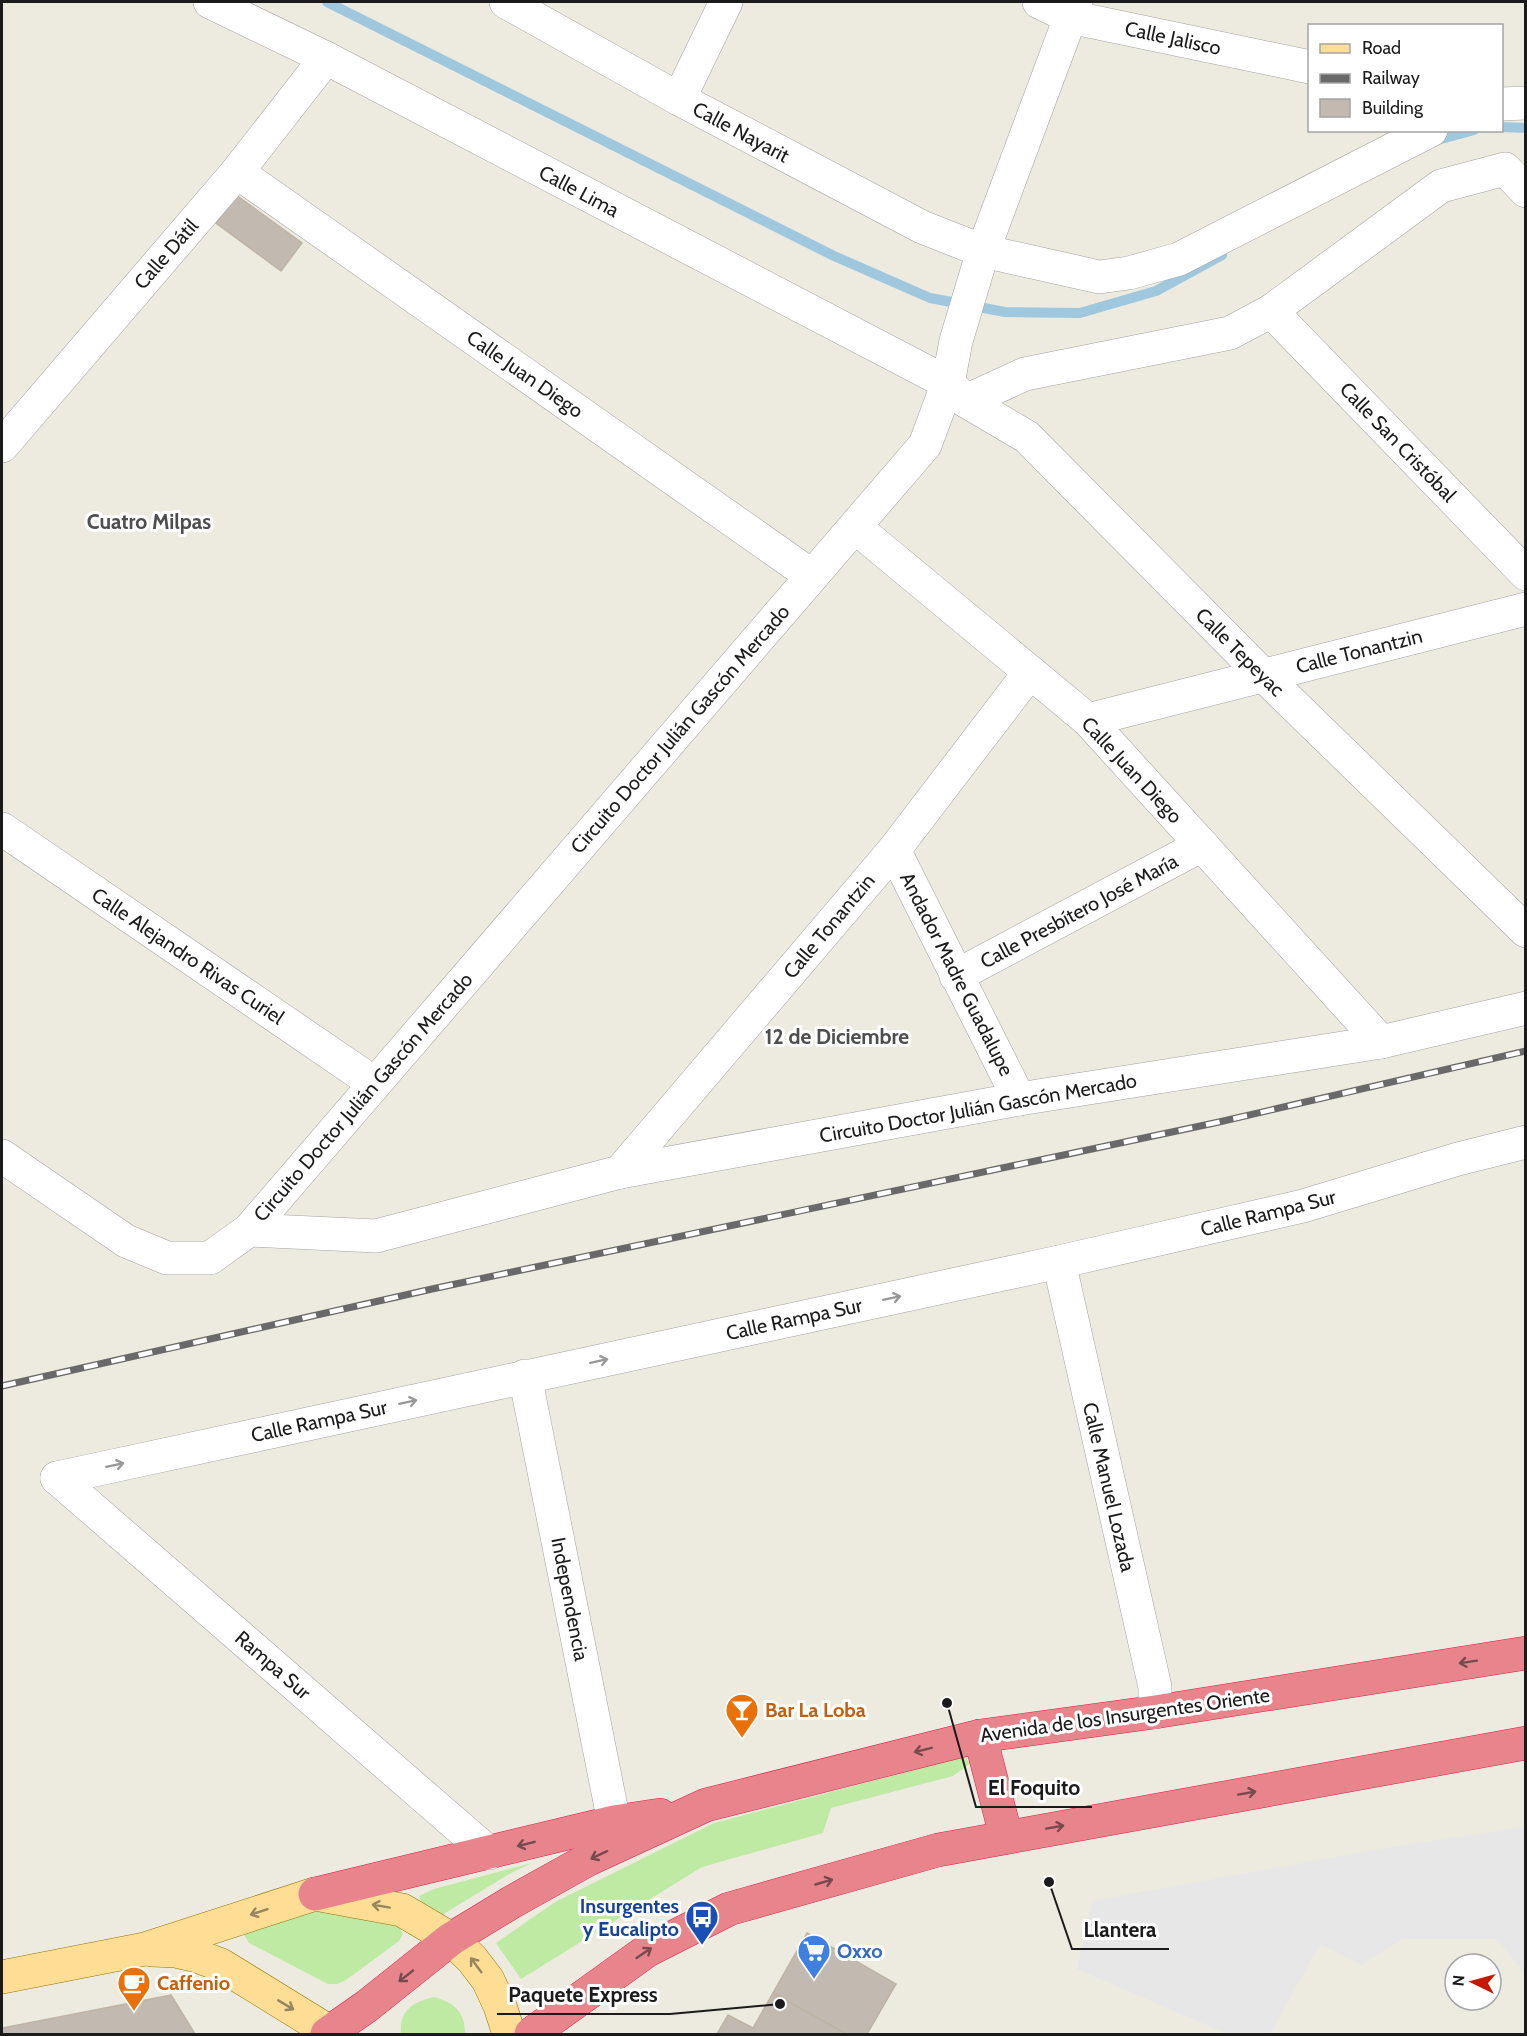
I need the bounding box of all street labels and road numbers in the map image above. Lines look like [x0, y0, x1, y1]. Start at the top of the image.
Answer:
street label: Calle Jalisco [1123, 16, 1223, 60]
street label: Calle Nayarit [689, 97, 794, 168]
street label: Calle Lima [535, 160, 624, 222]
street label: Calle Dátil [129, 214, 203, 294]
street label: Calle Juan Diego [462, 325, 588, 423]
street label: Calle San Cristóbal [1335, 377, 1461, 507]
street label: Circuito Doctor Julián Gascón Mercado [565, 600, 795, 858]
street label: Calle Tepeyac [1191, 603, 1289, 701]
street label: Calle Tonantzin [1293, 624, 1425, 678]
street label: Calle Juan Diego [1077, 712, 1187, 828]
street label: Calle Presbítero José María [976, 848, 1182, 973]
street label: Andador Madre Guadalupe [895, 868, 1019, 1080]
street label: Calle Tonantzin [778, 869, 880, 983]
street label: Calle Alejandro Rivas Curiel [87, 883, 289, 1030]
street label: Circuito Doctor Julián Gascón Mercado [248, 968, 478, 1226]
street label: Circuito Doctor Julián Gascón Mercado [817, 1068, 1139, 1148]
street label: Calle Rampa Sur [1198, 1184, 1339, 1241]
street label: Calle Rampa Sur [724, 1293, 865, 1345]
street label: Calle Rampa Sur [249, 1395, 390, 1447]
street label: Calle Manuel Lozada [1078, 1400, 1140, 1574]
street label: Independencia [546, 1535, 594, 1663]
street label: Rampa Sur [230, 1626, 316, 1705]
street label: Avenida de los Insurgentes Oriente [979, 1683, 1271, 1747]

